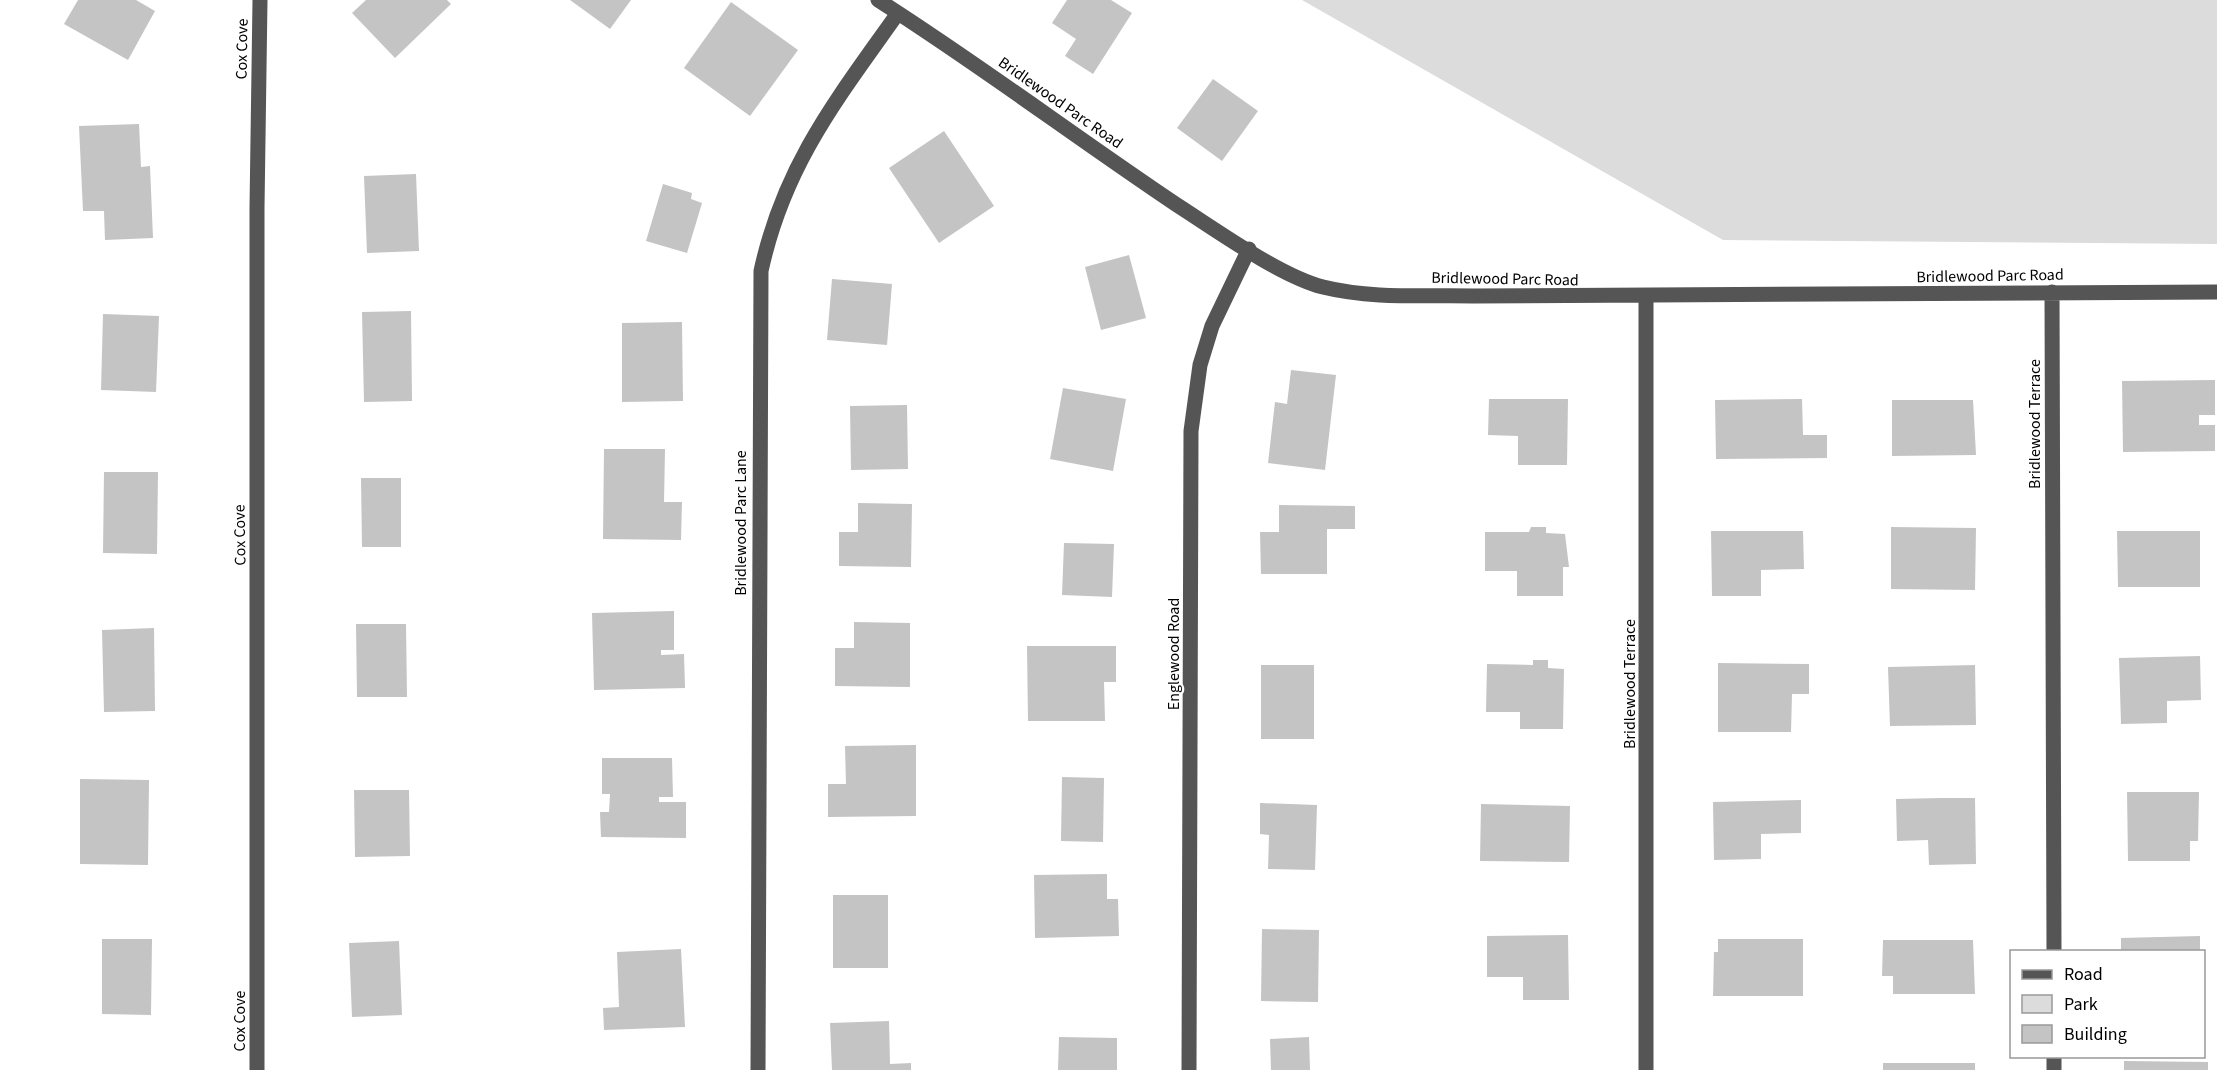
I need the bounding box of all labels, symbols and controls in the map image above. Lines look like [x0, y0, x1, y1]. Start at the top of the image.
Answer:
street label: Cox Cove [230, 18, 254, 80]
street label: Bridlewood Parc Road [994, 52, 1127, 154]
street label: Bridlewood Parc Road [1916, 264, 2064, 288]
street label: Bridlewood Parc Road [1431, 267, 1579, 291]
street label: Bridlewood Terrace [2024, 359, 2046, 489]
street label: Bridlewood Parc Lane [730, 450, 752, 596]
street label: Cox Cove [228, 504, 252, 566]
street label: Englewood Road [1163, 598, 1185, 710]
street label: Bridlewood Terrace [1619, 619, 1641, 749]
legend [2010, 950, 2205, 1058]
text: Road [2064, 962, 2103, 987]
street label: Cox Cove [229, 990, 251, 1051]
text: Park [2064, 992, 2098, 1017]
text: Building [2064, 1022, 2127, 1047]

